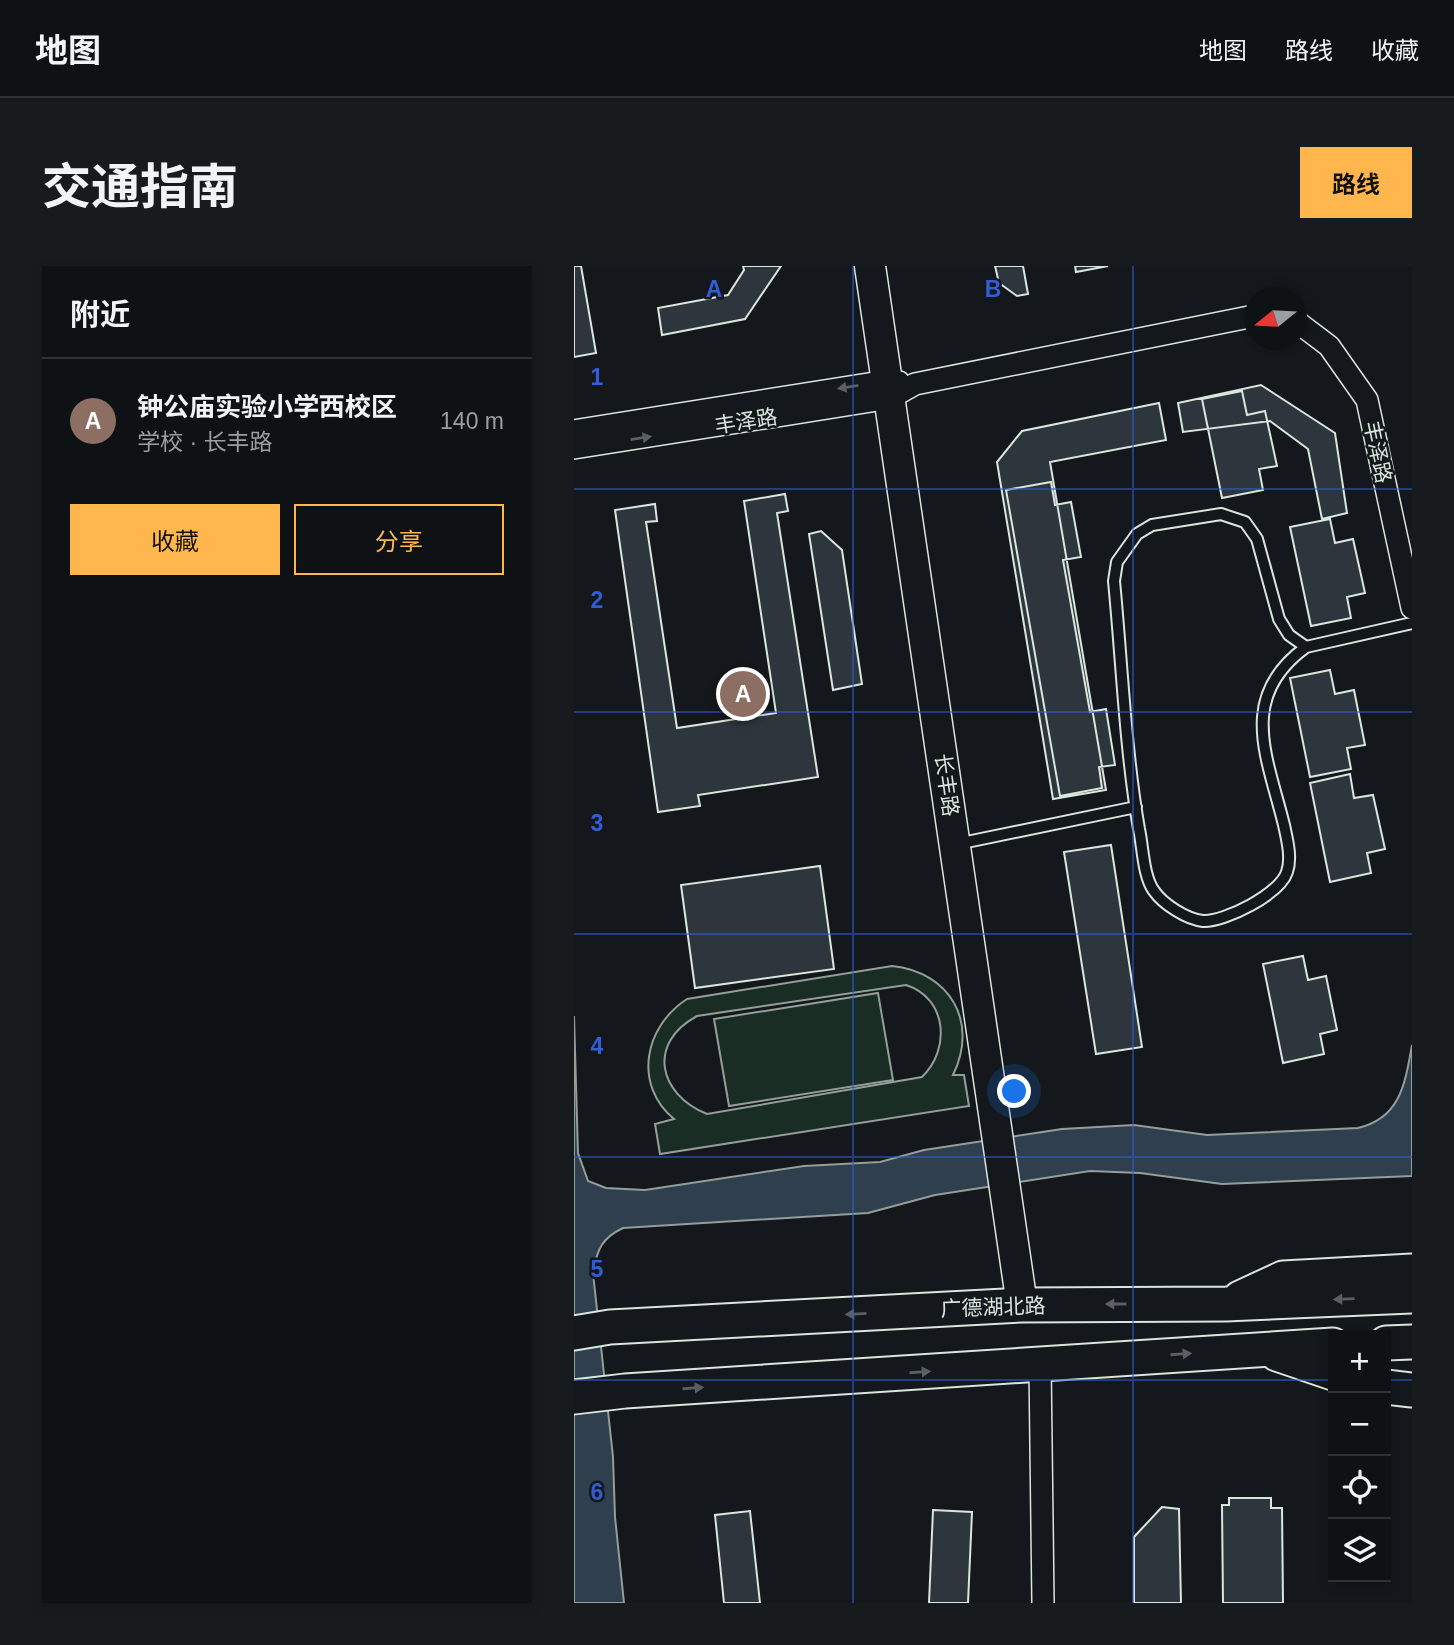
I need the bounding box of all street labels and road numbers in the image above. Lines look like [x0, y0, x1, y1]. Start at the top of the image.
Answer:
street label: 丰泽路 [713, 405, 779, 437]
street label: 丰泽路 [1360, 419, 1396, 485]
street label: 长丰路 [931, 752, 963, 818]
street label: 广德湖北路 [940, 1294, 1046, 1320]

